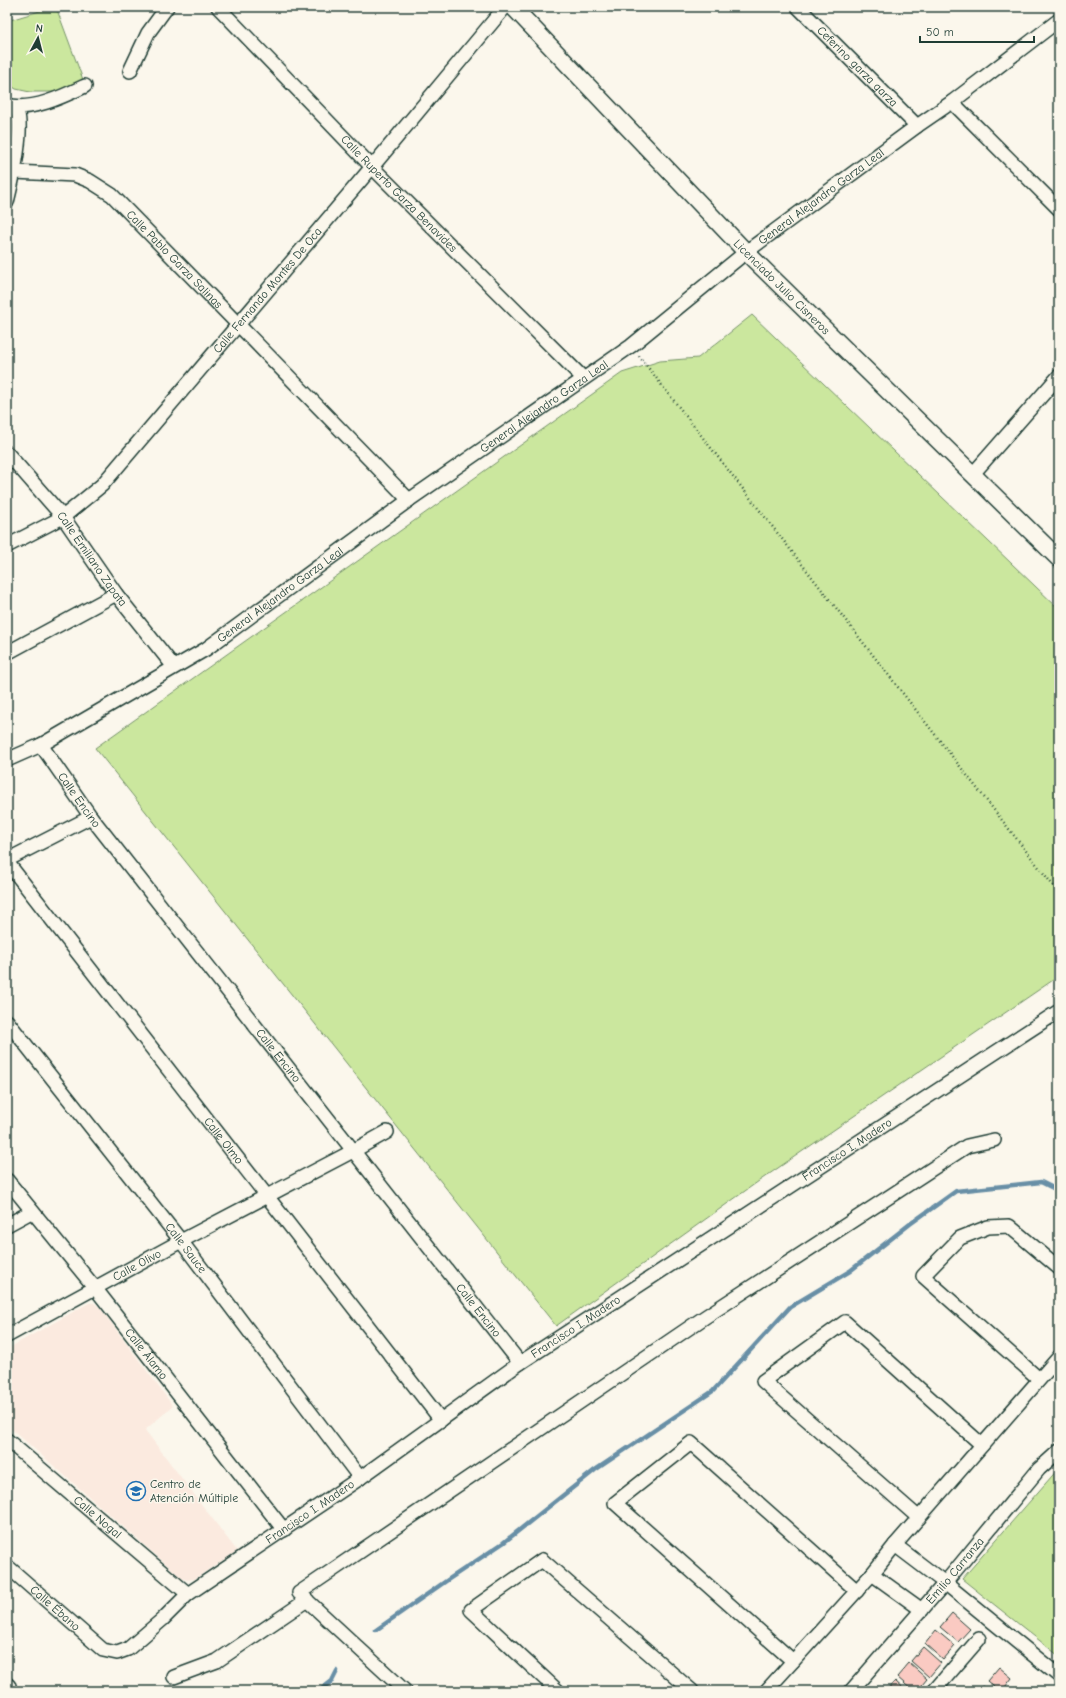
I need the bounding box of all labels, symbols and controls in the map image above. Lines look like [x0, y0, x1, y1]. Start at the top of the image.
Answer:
north arrow [18, 18, 58, 58]
scale bar [920, 18, 1034, 44]
text: N [35, 22, 44, 35]
street label: Ceferino garza garza [814, 23, 901, 110]
text: 50 m [926, 25, 954, 39]
street label: Calle Ruperto Garza Benavides [338, 132, 460, 255]
street label: General Alejandro Garza Leal [756, 146, 887, 248]
street label: Calle Pablo Garza Salinas [124, 207, 225, 311]
street label: Calle Fernando Montes De Oca [210, 224, 325, 356]
street label: Licenciado Julio Cisneros [731, 236, 833, 337]
street label: General Alejandro Garza Leal [477, 357, 611, 456]
street label: Calle Emiliano Zapata [54, 508, 130, 609]
street label: General Alejandro Garza Leal [214, 544, 346, 645]
street label: Calle Encino [55, 770, 104, 830]
street label: Calle Encino [253, 1026, 304, 1085]
street label: Calle Olmo [201, 1114, 246, 1167]
street label: Francisco I. Madero [799, 1115, 894, 1184]
street label: Calle Sauce [162, 1220, 210, 1276]
street label: Calle Olivo [110, 1246, 164, 1284]
street label: Calle Encino [453, 1281, 504, 1340]
street label: Francisco I. Madero [528, 1292, 623, 1361]
street label: Calle Álamo [122, 1326, 171, 1382]
place label: Centro de Atención Múltiple [150, 1477, 238, 1505]
street label: Francisco I. Madero [263, 1477, 357, 1547]
school or university icon: Centro de Atención Múltiple [125, 1480, 147, 1502]
street label: Calle Nogal [71, 1493, 124, 1541]
street label: Emilio Carranza [923, 1534, 987, 1607]
street label: Calle Ébano [27, 1583, 83, 1634]

